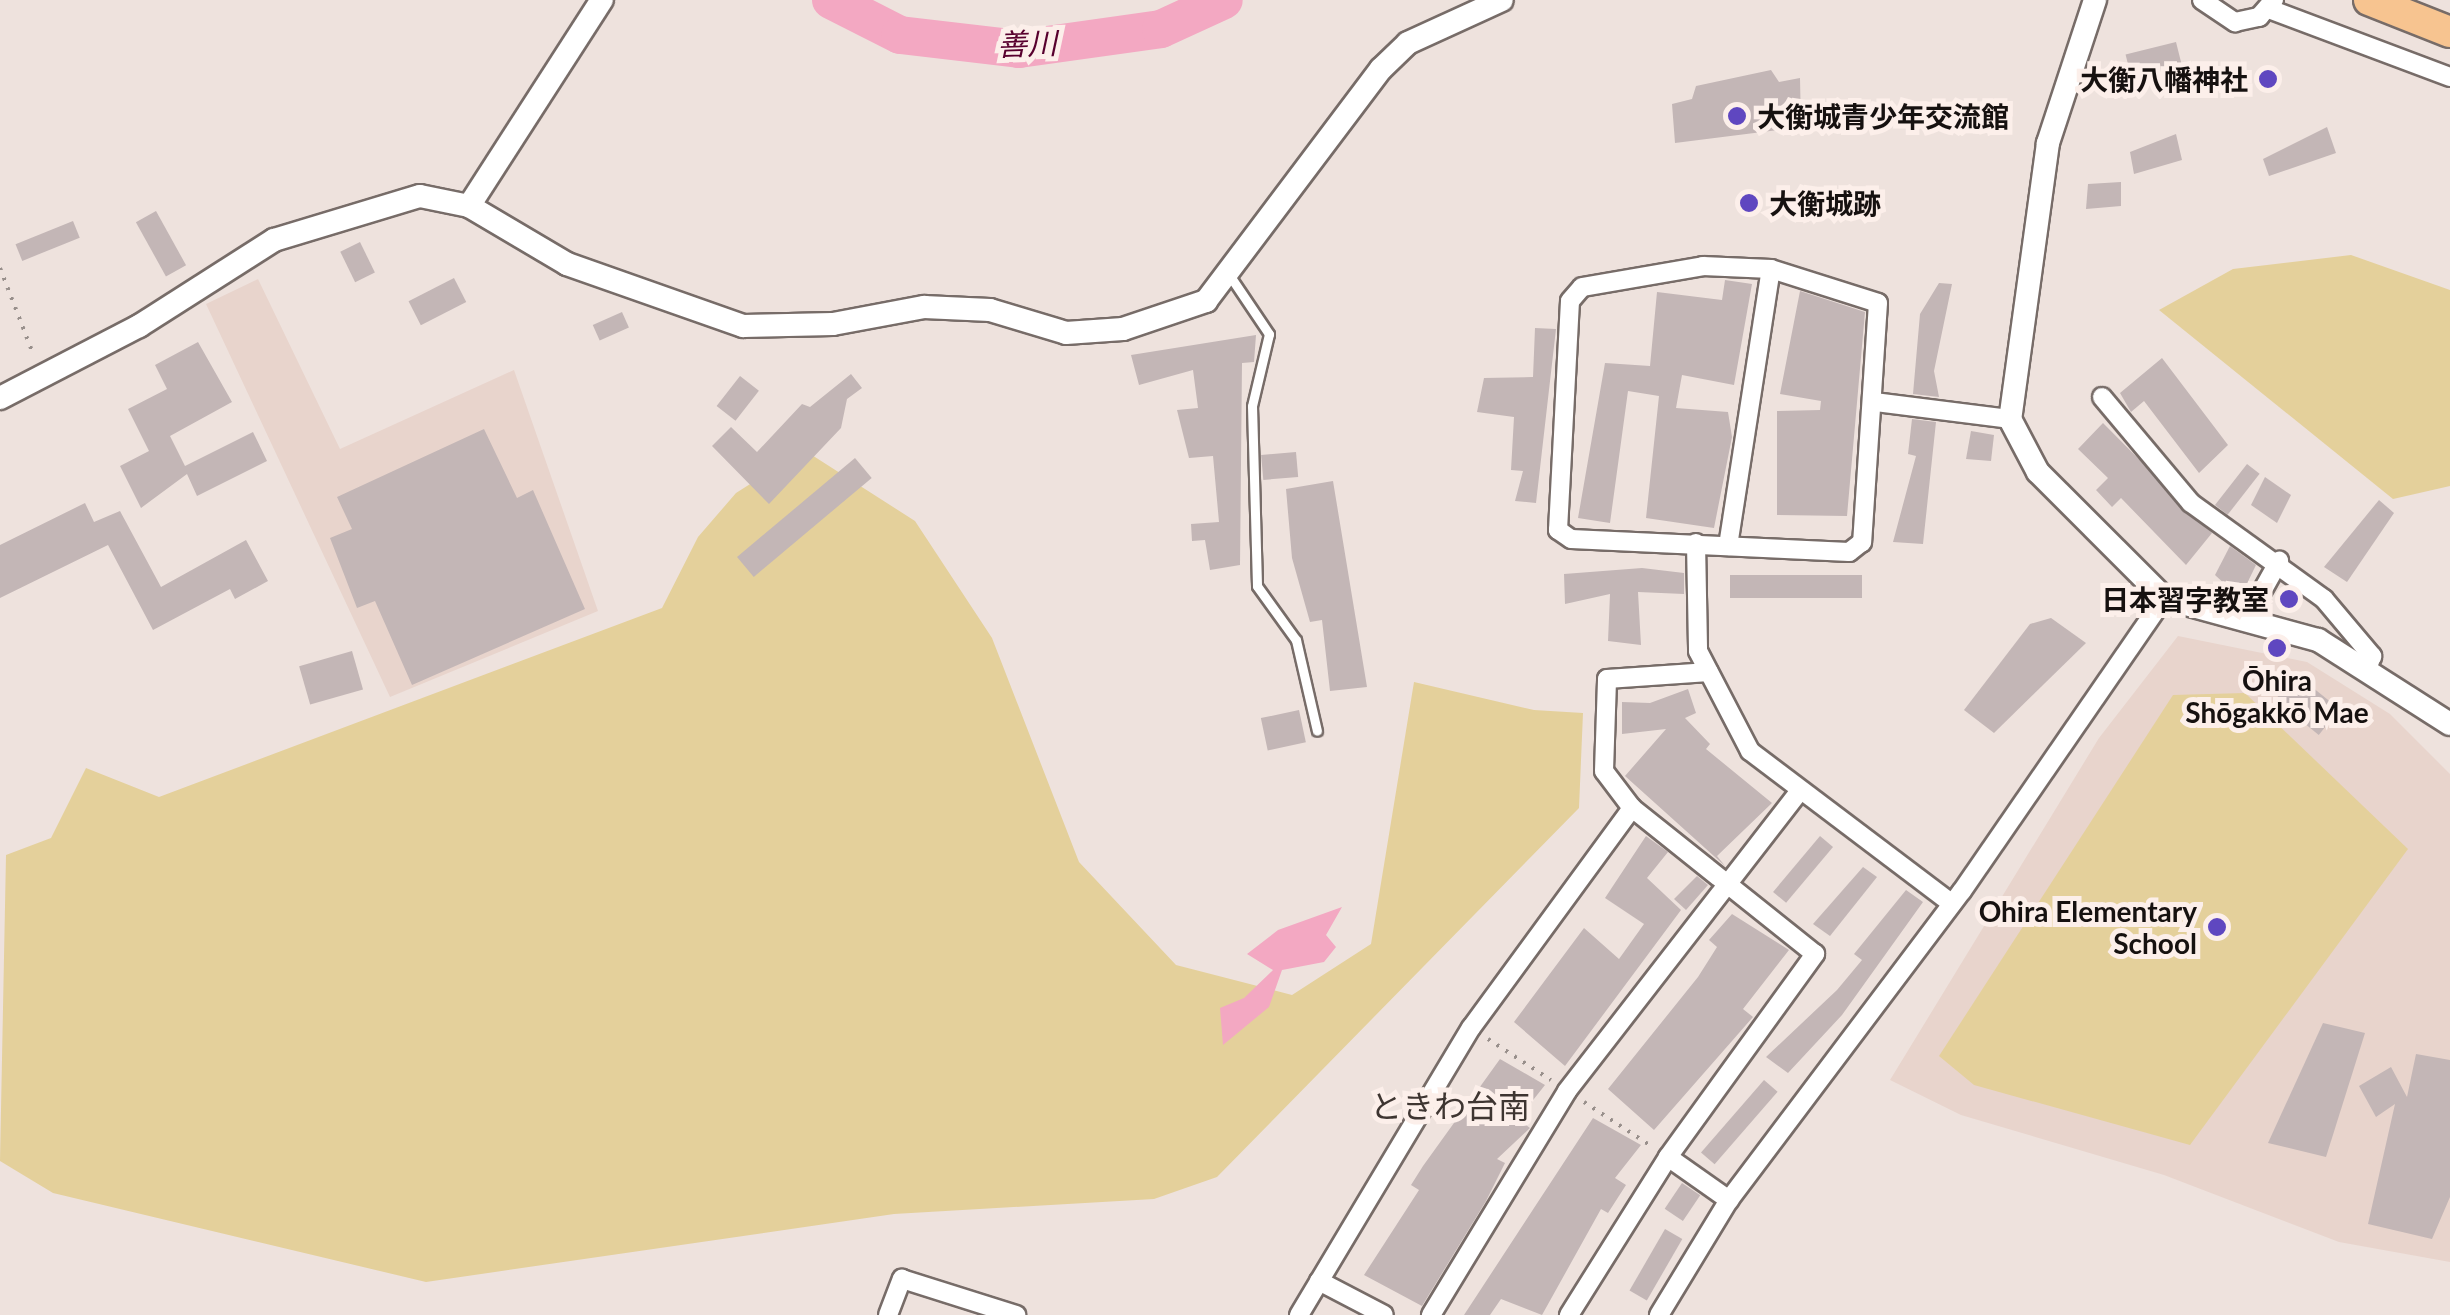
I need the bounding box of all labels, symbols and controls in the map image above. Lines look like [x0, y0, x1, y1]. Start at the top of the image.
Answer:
water label: 善川 [996, 24, 1058, 62]
place label: 大衡八幡神社 [2080, 62, 2248, 96]
marker: 大衡八幡神社 [2257, 68, 2279, 90]
place label: 大衡城青少年交流館 [1757, 99, 2009, 133]
marker: 大衡城青少年交流館 [1726, 105, 1748, 127]
place label: 大衡城跡 [1769, 186, 1881, 220]
marker: 大衡城跡 [1738, 192, 1760, 214]
place label: 日本習字教室 [2101, 582, 2269, 616]
marker: 日本習字教室 [2278, 588, 2300, 610]
marker: Ōhira Shōgakkō Mae [2266, 637, 2288, 659]
place label: Ōhira Shōgakkō Mae [2185, 663, 2369, 729]
place label: Ohira Elementary School [1979, 894, 2197, 960]
marker: Ohira Elementary School [2206, 916, 2228, 938]
district label: ときわ台南 [1370, 1087, 1530, 1125]

